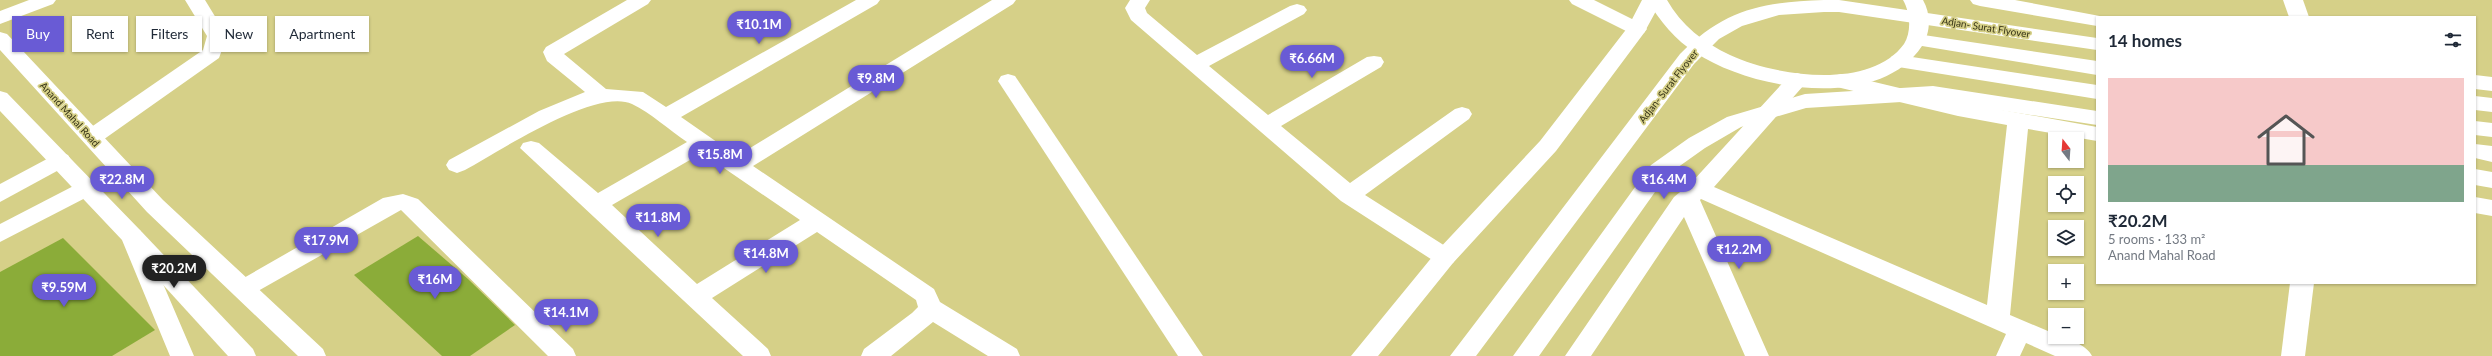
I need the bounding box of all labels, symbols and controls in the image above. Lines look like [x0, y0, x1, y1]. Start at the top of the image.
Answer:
pin: ₹10.1M [726, 11, 792, 45]
street label: Adjan- Surat Flyover [1941, 14, 2031, 40]
chip: Buy [12, 16, 64, 52]
chip: Rent [72, 16, 128, 52]
chip: Filters [136, 16, 202, 52]
chip: New [210, 16, 267, 52]
chip: Apartment [275, 16, 369, 52]
text: ₹10.1M [736, 16, 782, 32]
icon: filters [2442, 29, 2464, 51]
text: 14 homes [2108, 30, 2182, 51]
pin: ₹6.66M [1279, 45, 1345, 79]
street label: Adjan- Surat Flyover [1636, 47, 1700, 125]
text: ₹6.66M [1289, 50, 1335, 66]
pin: ₹9.8M [848, 65, 904, 99]
text: ₹9.8M [857, 70, 895, 86]
street label: Anand Mahal Road [38, 79, 102, 149]
icon: home [2250, 104, 2322, 176]
north arrow [2048, 132, 2084, 168]
map controls [2048, 132, 2084, 344]
pin: ₹15.8M [687, 141, 753, 175]
text: ₹15.8M [697, 146, 743, 162]
pin: ₹22.8M [89, 166, 155, 200]
pin: ₹16.4M [1631, 166, 1697, 200]
text: ₹22.8M [99, 171, 145, 187]
text: ₹16.4M [1641, 171, 1687, 187]
button: locate [2048, 176, 2084, 212]
pin: ₹11.8M [625, 204, 691, 238]
text: ₹11.8M [635, 209, 681, 225]
text: ₹20.2M [2108, 210, 2168, 231]
button: layers [2048, 220, 2084, 256]
pin: ₹17.9M [293, 227, 359, 261]
text: 5 rooms · 133 m² [2108, 231, 2205, 247]
text: ₹17.9M [303, 232, 349, 248]
pin: ₹12.2M [1706, 236, 1772, 270]
pin: ₹14.8M [733, 240, 799, 274]
text: ₹12.2M [1716, 241, 1762, 257]
text: ₹14.8M [743, 245, 789, 261]
text: Anand Mahal Road [2108, 247, 2216, 263]
pin: ₹20.2M [141, 255, 207, 289]
text: ₹20.2M [151, 260, 197, 276]
button: + [2048, 264, 2084, 300]
pin: ₹16M [411, 266, 459, 300]
text: ₹16M [418, 271, 452, 287]
pin: ₹9.59M [31, 274, 97, 308]
text: ₹9.59M [41, 279, 87, 295]
pin: ₹14.1M [533, 299, 599, 333]
text: ₹14.1M [543, 304, 589, 320]
button: − [2048, 308, 2084, 344]

